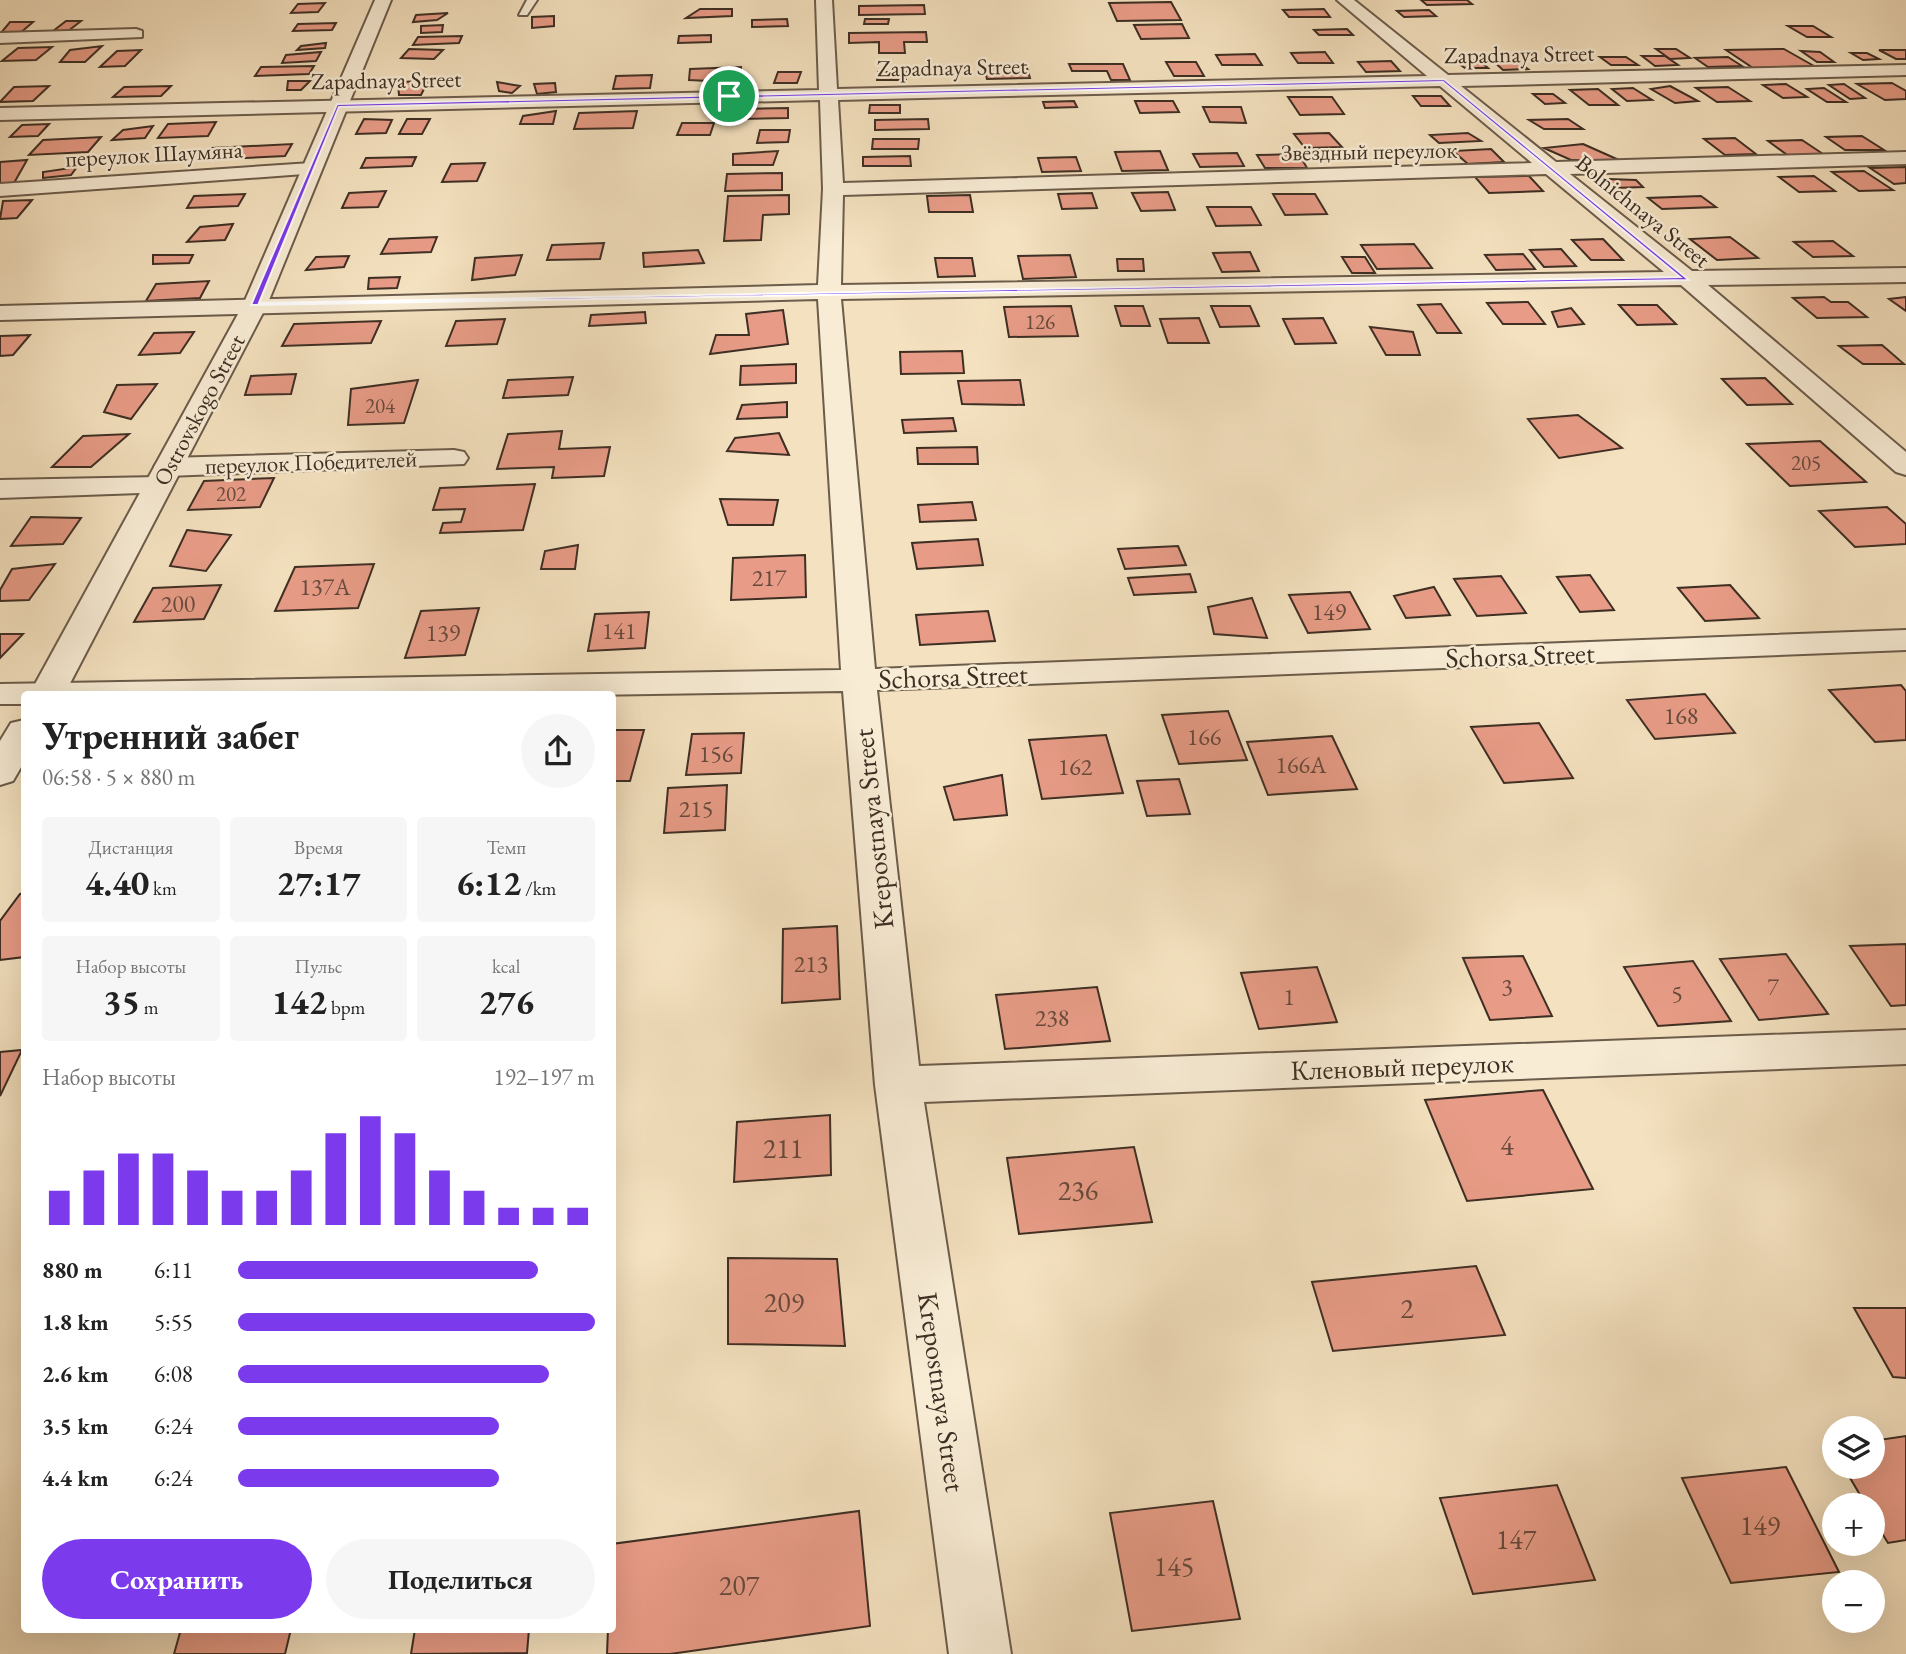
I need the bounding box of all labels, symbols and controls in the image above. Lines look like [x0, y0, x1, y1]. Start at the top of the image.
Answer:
street label: Zapadnaya Street [1444, 38, 1595, 70]
street label: Zapadnaya Street [877, 51, 1028, 83]
street label: Zapadnaya Street [311, 64, 462, 96]
pin [699, 66, 759, 126]
icon: arrive [710, 77, 748, 115]
street label: переулок Шаумяна [65, 134, 244, 174]
street label: Звёздный переулок [1280, 134, 1458, 168]
street label: Bolnichnaya Street [1570, 148, 1717, 275]
house number: 126 [1025, 308, 1055, 335]
street label: Ostrovskogo Street [147, 328, 252, 491]
house number: 204 [365, 392, 396, 419]
street label: переулок Победителей [204, 443, 418, 481]
house number: 205 [1791, 449, 1821, 476]
house number: 202 [216, 480, 246, 507]
house number: 217 [752, 562, 787, 593]
house number: 137А [299, 571, 351, 602]
house number: 200 [161, 588, 195, 619]
house number: 149 [1312, 596, 1347, 627]
house number: 141 [602, 615, 636, 646]
house number: 139 [426, 617, 461, 648]
street label: Schorsa Street [1445, 634, 1595, 676]
street label: Schorsa Street [878, 655, 1028, 697]
house number: 168 [1664, 700, 1698, 731]
text: Утренний забег [42, 711, 299, 760]
button: share [521, 714, 595, 788]
house number: 166 [1187, 721, 1221, 752]
street label: Krepostnaya Street [845, 727, 901, 931]
house number: 156 [699, 738, 733, 769]
house number: 166А [1275, 749, 1327, 780]
house number: 162 [1058, 751, 1093, 782]
text: 06:58 · 5 × 880 m [42, 762, 195, 792]
house number: 215 [679, 793, 713, 824]
text: Дистанция [88, 835, 173, 860]
text: Время [294, 835, 343, 860]
text: Темп [486, 835, 526, 860]
text: 4.40 [85, 860, 149, 905]
text: 27:17 [277, 860, 360, 905]
text: 6:12 [456, 860, 521, 905]
text: km [149, 876, 177, 901]
text: /km [521, 876, 556, 901]
house number: 213 [794, 948, 828, 979]
text: Набор высоты [76, 954, 186, 979]
text: Пульс [294, 954, 343, 979]
text: kcal [492, 954, 520, 979]
house number: 3 [1501, 971, 1513, 1002]
house number: 7 [1767, 971, 1779, 1002]
house number: 5 [1671, 978, 1683, 1009]
text: 35 [103, 979, 140, 1024]
text: 142 [272, 979, 327, 1024]
text: 276 [478, 979, 534, 1024]
house number: 1 [1283, 981, 1295, 1012]
text: m [140, 995, 159, 1020]
text: bpm [327, 995, 365, 1020]
house number: 238 [1035, 1002, 1069, 1033]
street label: Кленовый переулок [1290, 1044, 1514, 1088]
text: Набор высоты [42, 1062, 176, 1092]
text: 192–197 m [494, 1062, 595, 1092]
house number: 4 [1500, 1127, 1514, 1163]
house number: 211 [763, 1130, 803, 1166]
house number: 236 [1058, 1172, 1098, 1208]
text: 880 m [42, 1255, 103, 1285]
text: 6:11 [154, 1255, 193, 1285]
house number: 209 [764, 1284, 804, 1320]
street label: Krepostnaya Street [910, 1290, 974, 1494]
house number: 2 [1400, 1290, 1414, 1326]
text: 1.8 km [42, 1307, 109, 1337]
text: 5:55 [154, 1307, 193, 1337]
text: 2.6 km [42, 1359, 109, 1389]
text: 6:08 [154, 1359, 193, 1389]
text: 3.5 km [42, 1411, 109, 1441]
text: 6:24 [154, 1411, 193, 1441]
map controls [1822, 1416, 1885, 1633]
button: layers [1822, 1416, 1885, 1479]
text: 4.4 km [42, 1463, 109, 1493]
text: 6:24 [154, 1463, 193, 1493]
button: + [1822, 1493, 1885, 1556]
house number: 149 [1740, 1507, 1780, 1543]
house number: 147 [1496, 1521, 1537, 1557]
button: Сохранить [42, 1539, 312, 1619]
button: Поделиться [326, 1539, 595, 1619]
house number: 145 [1154, 1548, 1194, 1584]
house number: 207 [719, 1567, 760, 1603]
button: − [1822, 1570, 1885, 1633]

